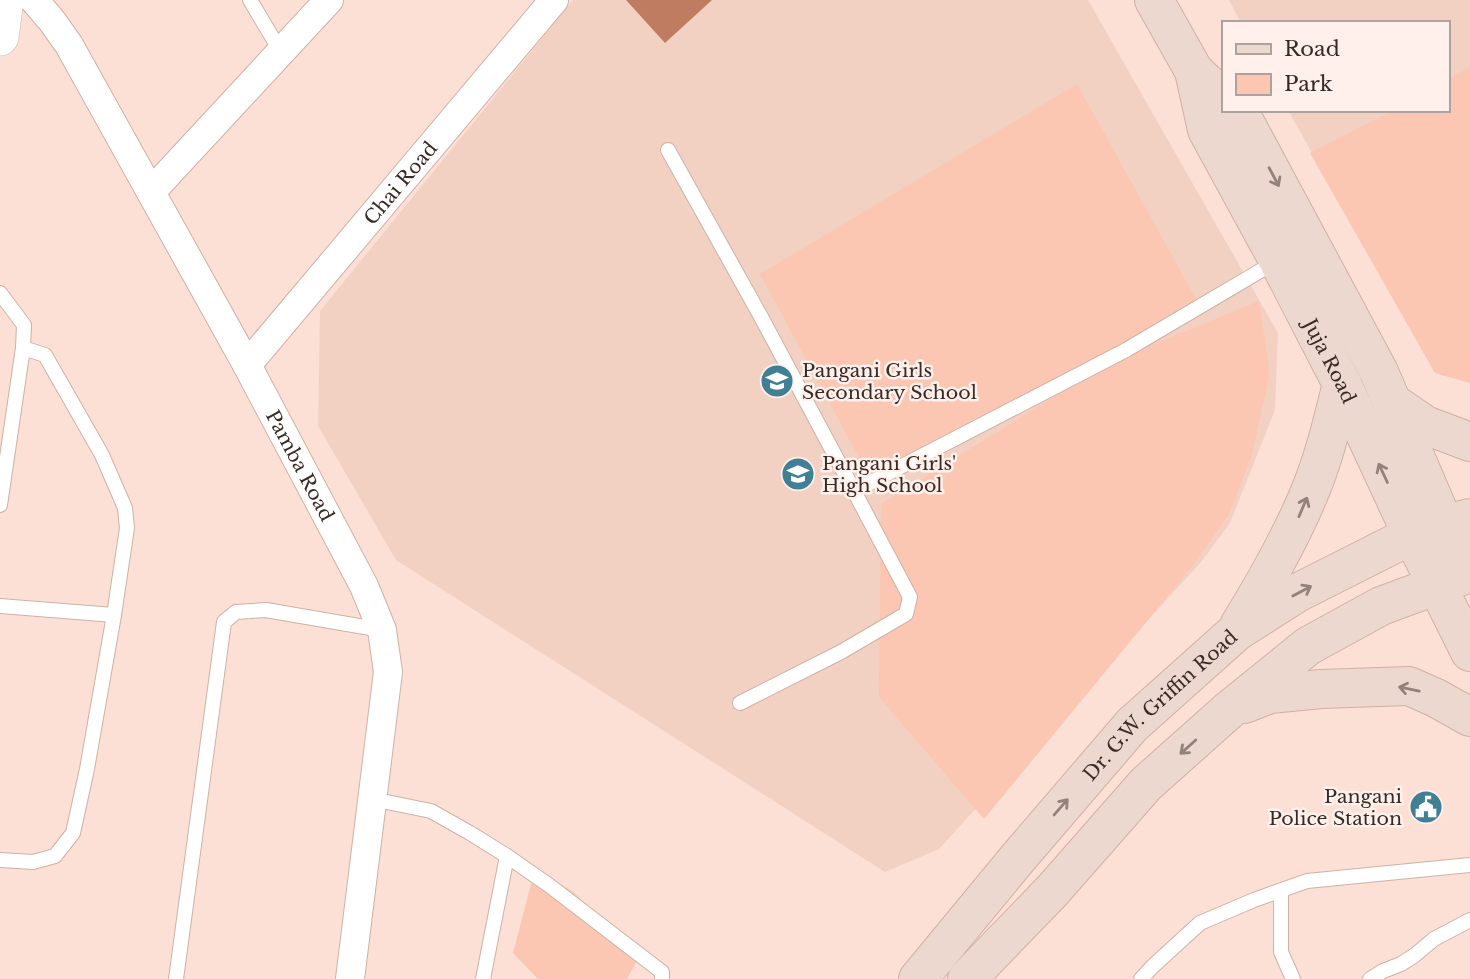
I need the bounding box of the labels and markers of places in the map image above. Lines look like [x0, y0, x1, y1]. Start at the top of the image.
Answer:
place label: Pangani Girls Secondary School [802, 359, 977, 404]
school or university icon: Pangani Girls Secondary School [758, 362, 796, 400]
place label: Pangani Girls' High School [822, 452, 956, 497]
school or university icon: Pangani Girls' High School [779, 455, 817, 493]
place label: Pangani Police Station [1269, 785, 1403, 830]
public building icon: Pangani Police Station [1407, 788, 1445, 826]

